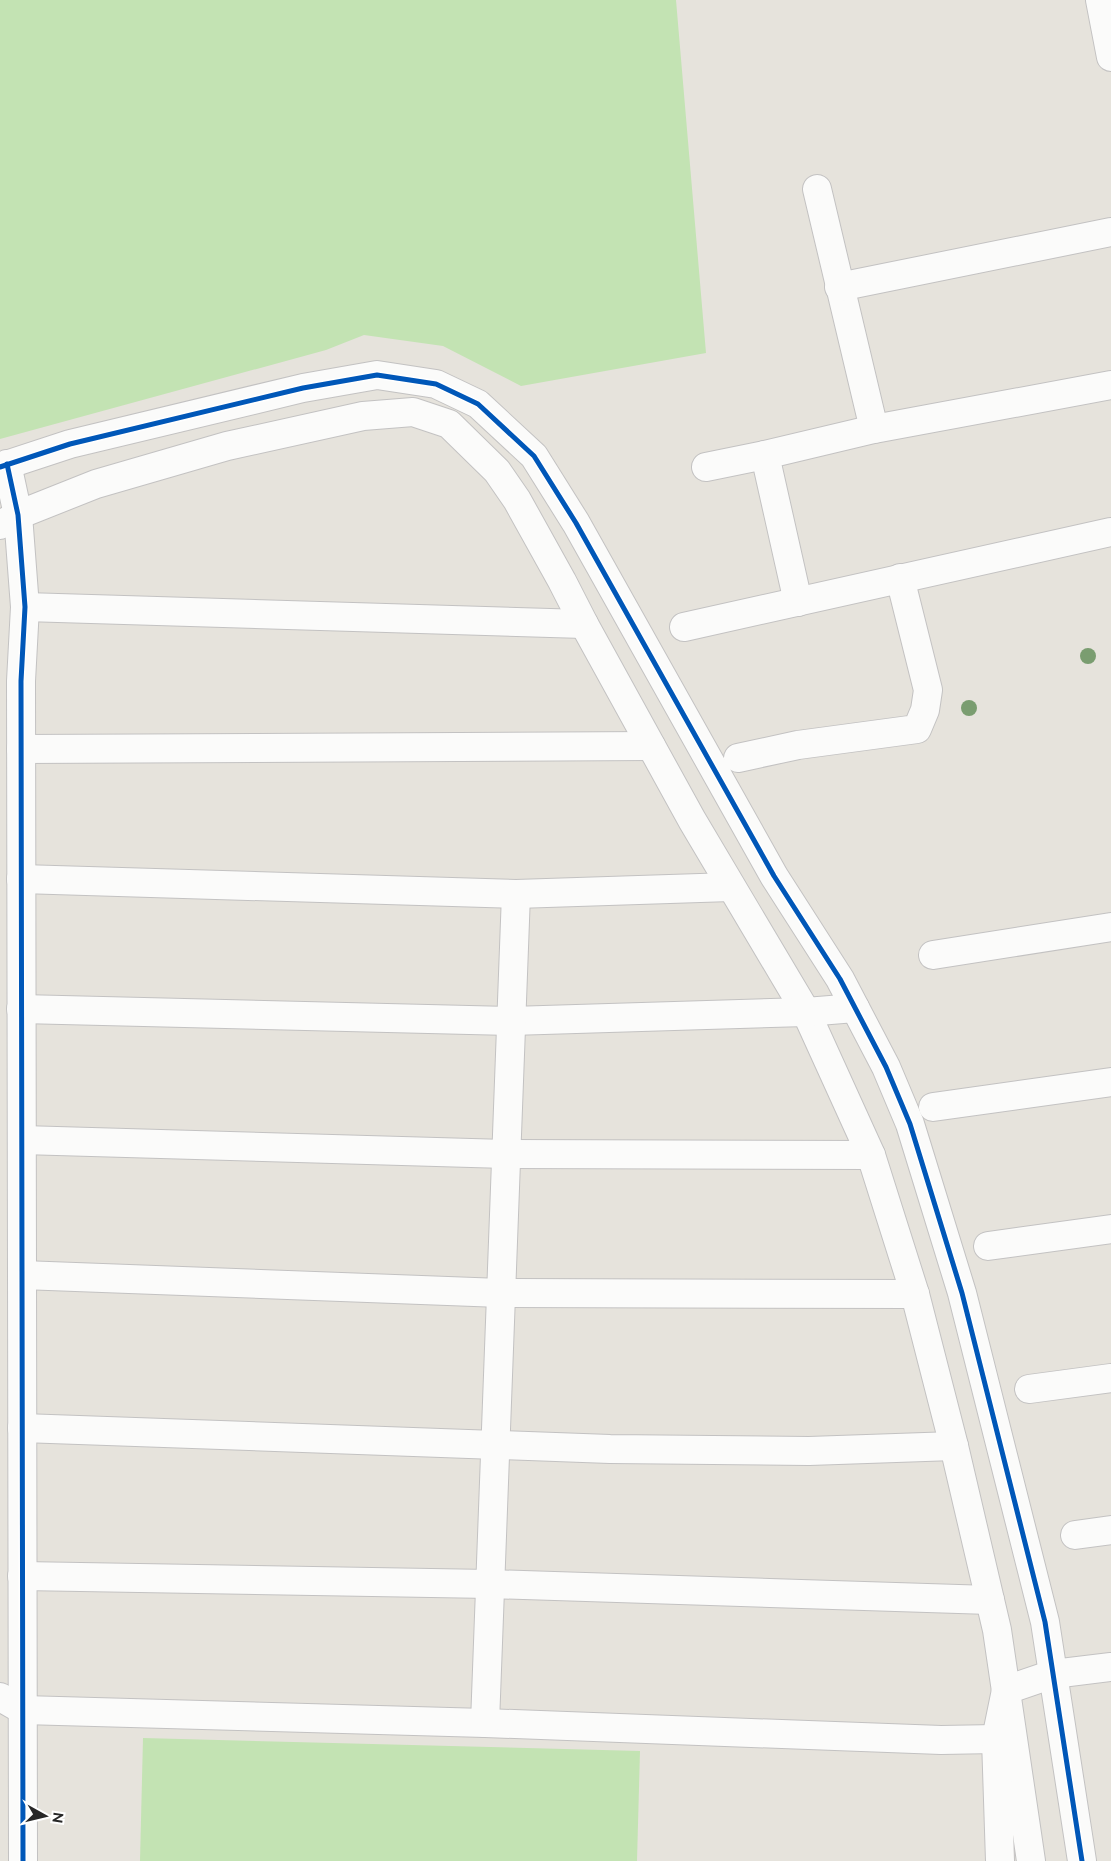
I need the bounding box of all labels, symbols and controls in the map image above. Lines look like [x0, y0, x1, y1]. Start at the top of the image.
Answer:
north arrow [20, 1791, 70, 1841]
text: N [49, 1811, 67, 1824]

